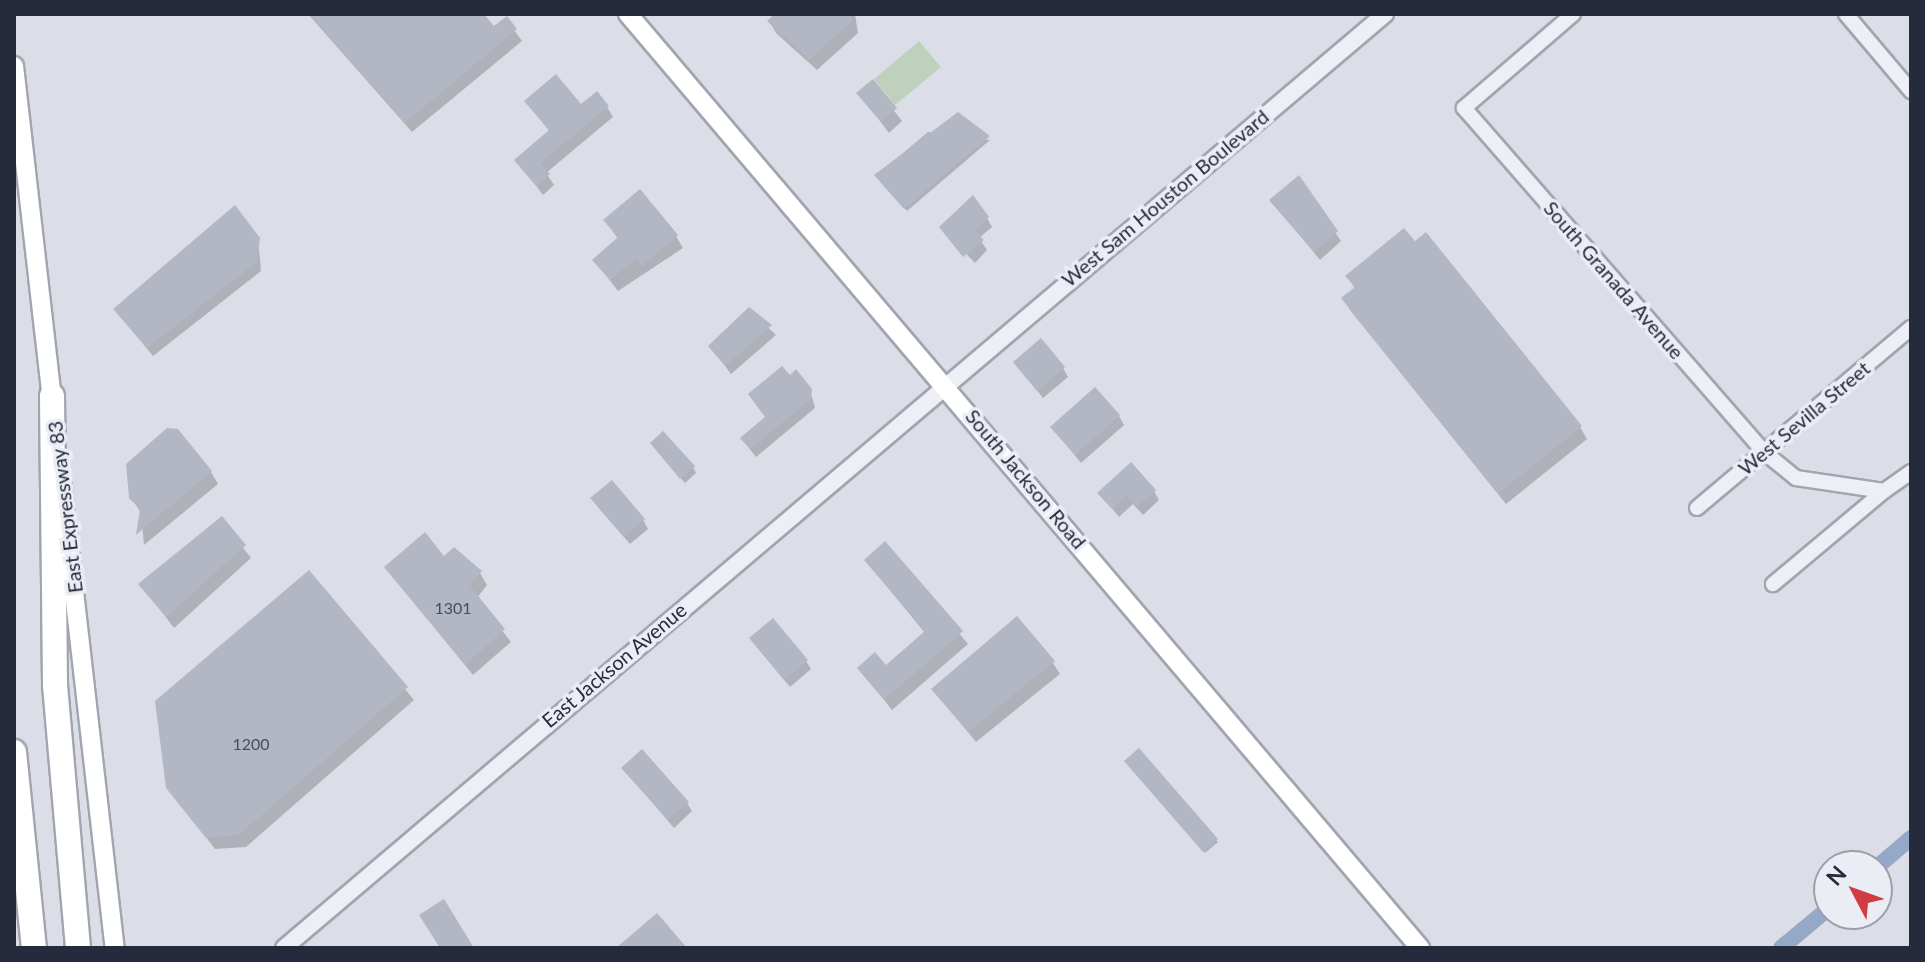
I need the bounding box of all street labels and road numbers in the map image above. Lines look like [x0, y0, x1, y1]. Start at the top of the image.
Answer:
street label: West Sam Houston Boulevard [1057, 104, 1273, 292]
street label: South Granada Avenue [1539, 196, 1689, 364]
street label: West Sevilla Street [1733, 356, 1875, 480]
street label: South Jackson Road [961, 404, 1091, 554]
street label: East Expressway 83 [43, 419, 87, 595]
street label: East Jackson Avenue [536, 597, 692, 733]

